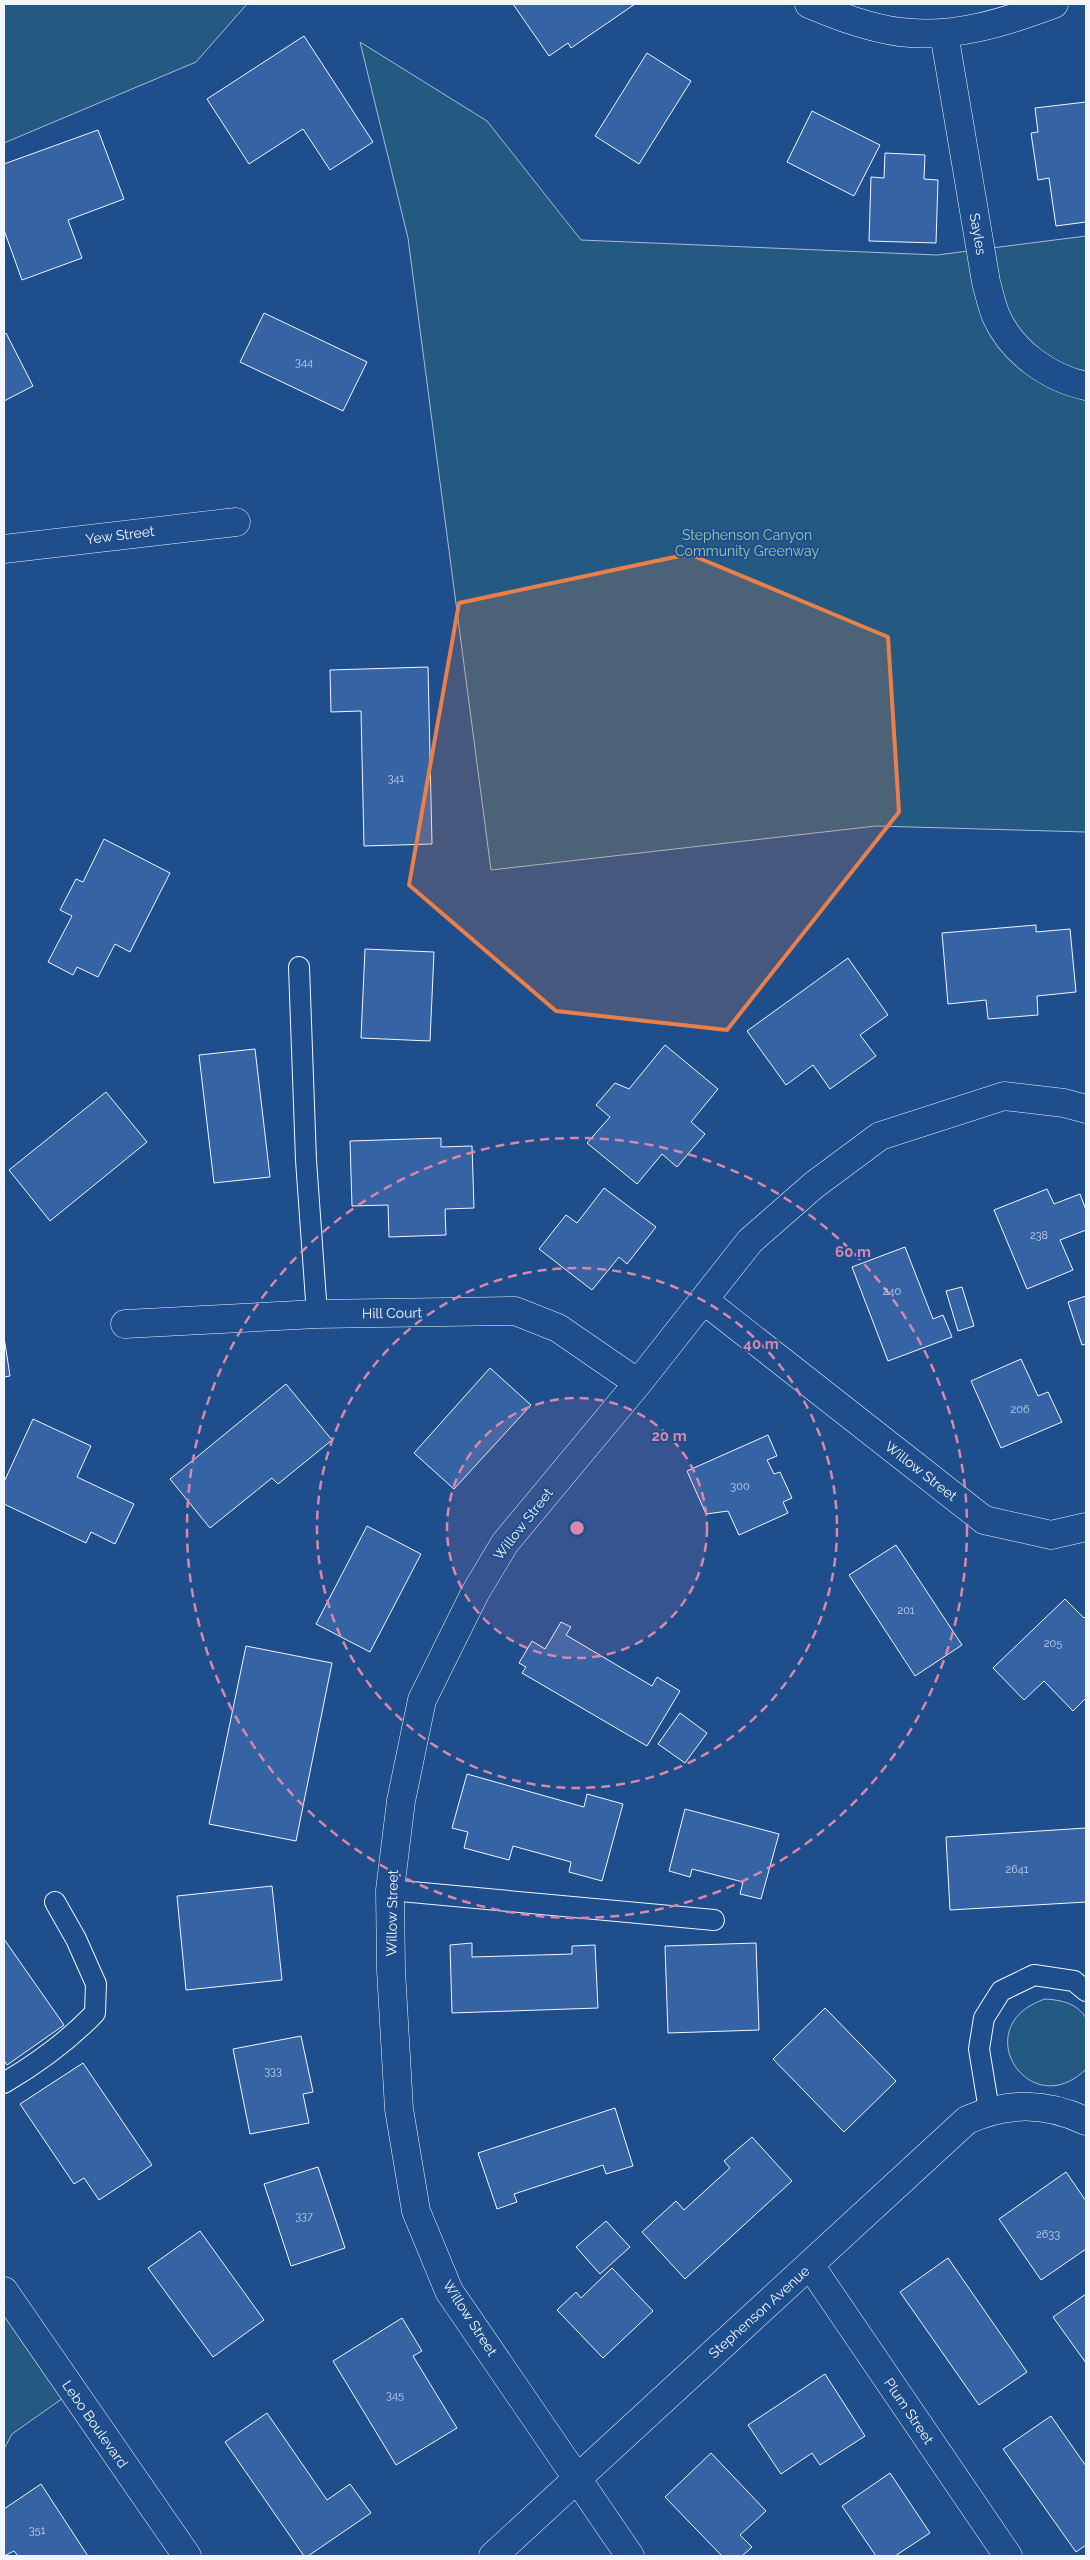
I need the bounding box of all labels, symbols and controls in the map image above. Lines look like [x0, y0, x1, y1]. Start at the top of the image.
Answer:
street label: Sayles [966, 212, 990, 256]
house number: 344 [295, 356, 313, 369]
street label: Yew Street [85, 523, 156, 547]
park label: Stephenson Canyon Community Greenway [675, 527, 819, 559]
house number: 341 [388, 772, 405, 785]
house number: 238 [1030, 1229, 1048, 1242]
text: 60 m [835, 1243, 871, 1261]
house number: 240 [883, 1285, 901, 1298]
street label: Hill Court [362, 1304, 422, 1322]
text: 40 m [743, 1335, 779, 1353]
house number: 206 [1010, 1403, 1030, 1416]
text: 20 m [651, 1427, 687, 1445]
street label: Willow Street [882, 1438, 960, 1504]
house number: 300 [730, 1480, 750, 1493]
street label: Willow Street [490, 1485, 556, 1563]
centre of rings [568, 1519, 586, 1537]
house number: 201 [897, 1604, 915, 1617]
house number: 205 [1044, 1637, 1062, 1650]
house number: 2641 [1005, 1863, 1029, 1876]
street label: Willow Street [383, 1869, 401, 1957]
house number: 333 [264, 2065, 282, 2078]
house number: 337 [295, 2210, 313, 2223]
house number: 2633 [1036, 2228, 1060, 2241]
street label: Stephenson Avenue [705, 2263, 813, 2361]
street label: Willow Street [440, 2277, 501, 2359]
street label: Plum Street [881, 2375, 937, 2447]
street label: Lebo Boulevard [59, 2377, 131, 2471]
house number: 345 [386, 2389, 404, 2402]
house number: 351 [29, 2524, 46, 2537]

